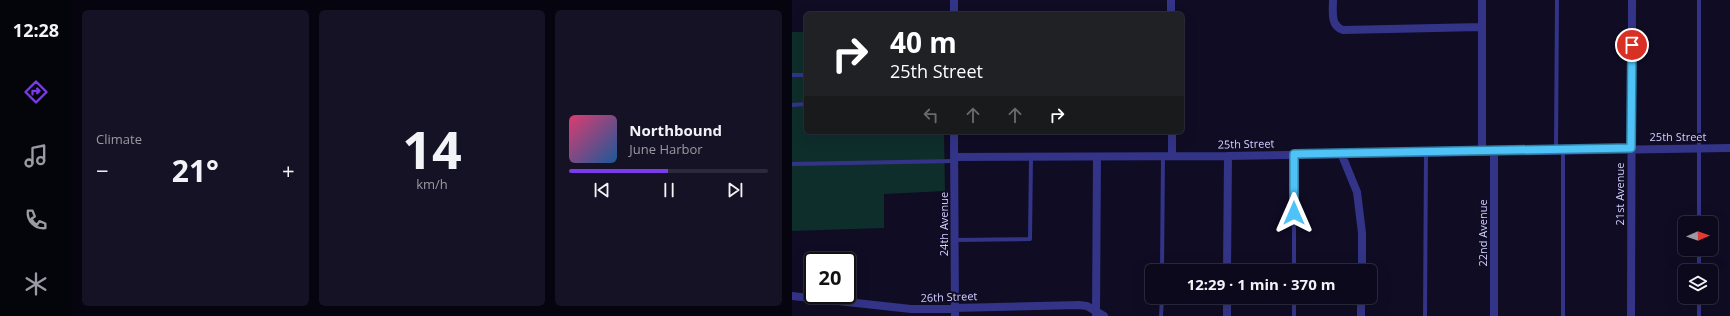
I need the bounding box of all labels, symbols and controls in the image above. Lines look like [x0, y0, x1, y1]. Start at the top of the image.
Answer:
text: 12:28 [13, 18, 59, 42]
text: 40 m [890, 23, 957, 61]
icon: right [824, 28, 876, 80]
pin [1615, 28, 1649, 62]
icon: arrive [1621, 34, 1643, 56]
text: 25th Street [890, 59, 983, 83]
icon: directions [22, 78, 50, 106]
icon: left [920, 104, 942, 126]
icon: ahead [962, 104, 984, 126]
icon: ahead [1004, 104, 1026, 126]
icon: right [1046, 104, 1068, 126]
text: 14 [402, 113, 462, 184]
text: Northbound [629, 120, 722, 140]
street label: 25th Street [1650, 129, 1706, 144]
text: Climate [96, 130, 142, 148]
street label: 25th Street [1217, 136, 1275, 151]
text: June Harbor [629, 140, 703, 158]
icon: music [22, 142, 50, 170]
text: 21° [172, 150, 219, 191]
text: − [96, 155, 109, 185]
text: + [282, 155, 295, 185]
street label: 21st Avenue [1612, 163, 1627, 225]
text: km/h [416, 175, 448, 193]
icon: previous [591, 179, 613, 201]
icon: pause [658, 179, 680, 201]
icon: next [724, 179, 746, 201]
street label: 24th Avenue [936, 192, 951, 256]
position arrow [1273, 192, 1315, 234]
street label: 22nd Avenue [1475, 199, 1490, 267]
icon: phone [22, 206, 50, 234]
north arrow [1678, 216, 1718, 256]
map controls [1678, 216, 1718, 304]
speed limit sign: 20 [804, 252, 856, 304]
button: layers [1678, 264, 1718, 304]
icon: climate [22, 270, 50, 298]
text: 12:29 · 1 min · 370 m [1187, 274, 1335, 294]
street label: 26th Street [920, 288, 978, 305]

